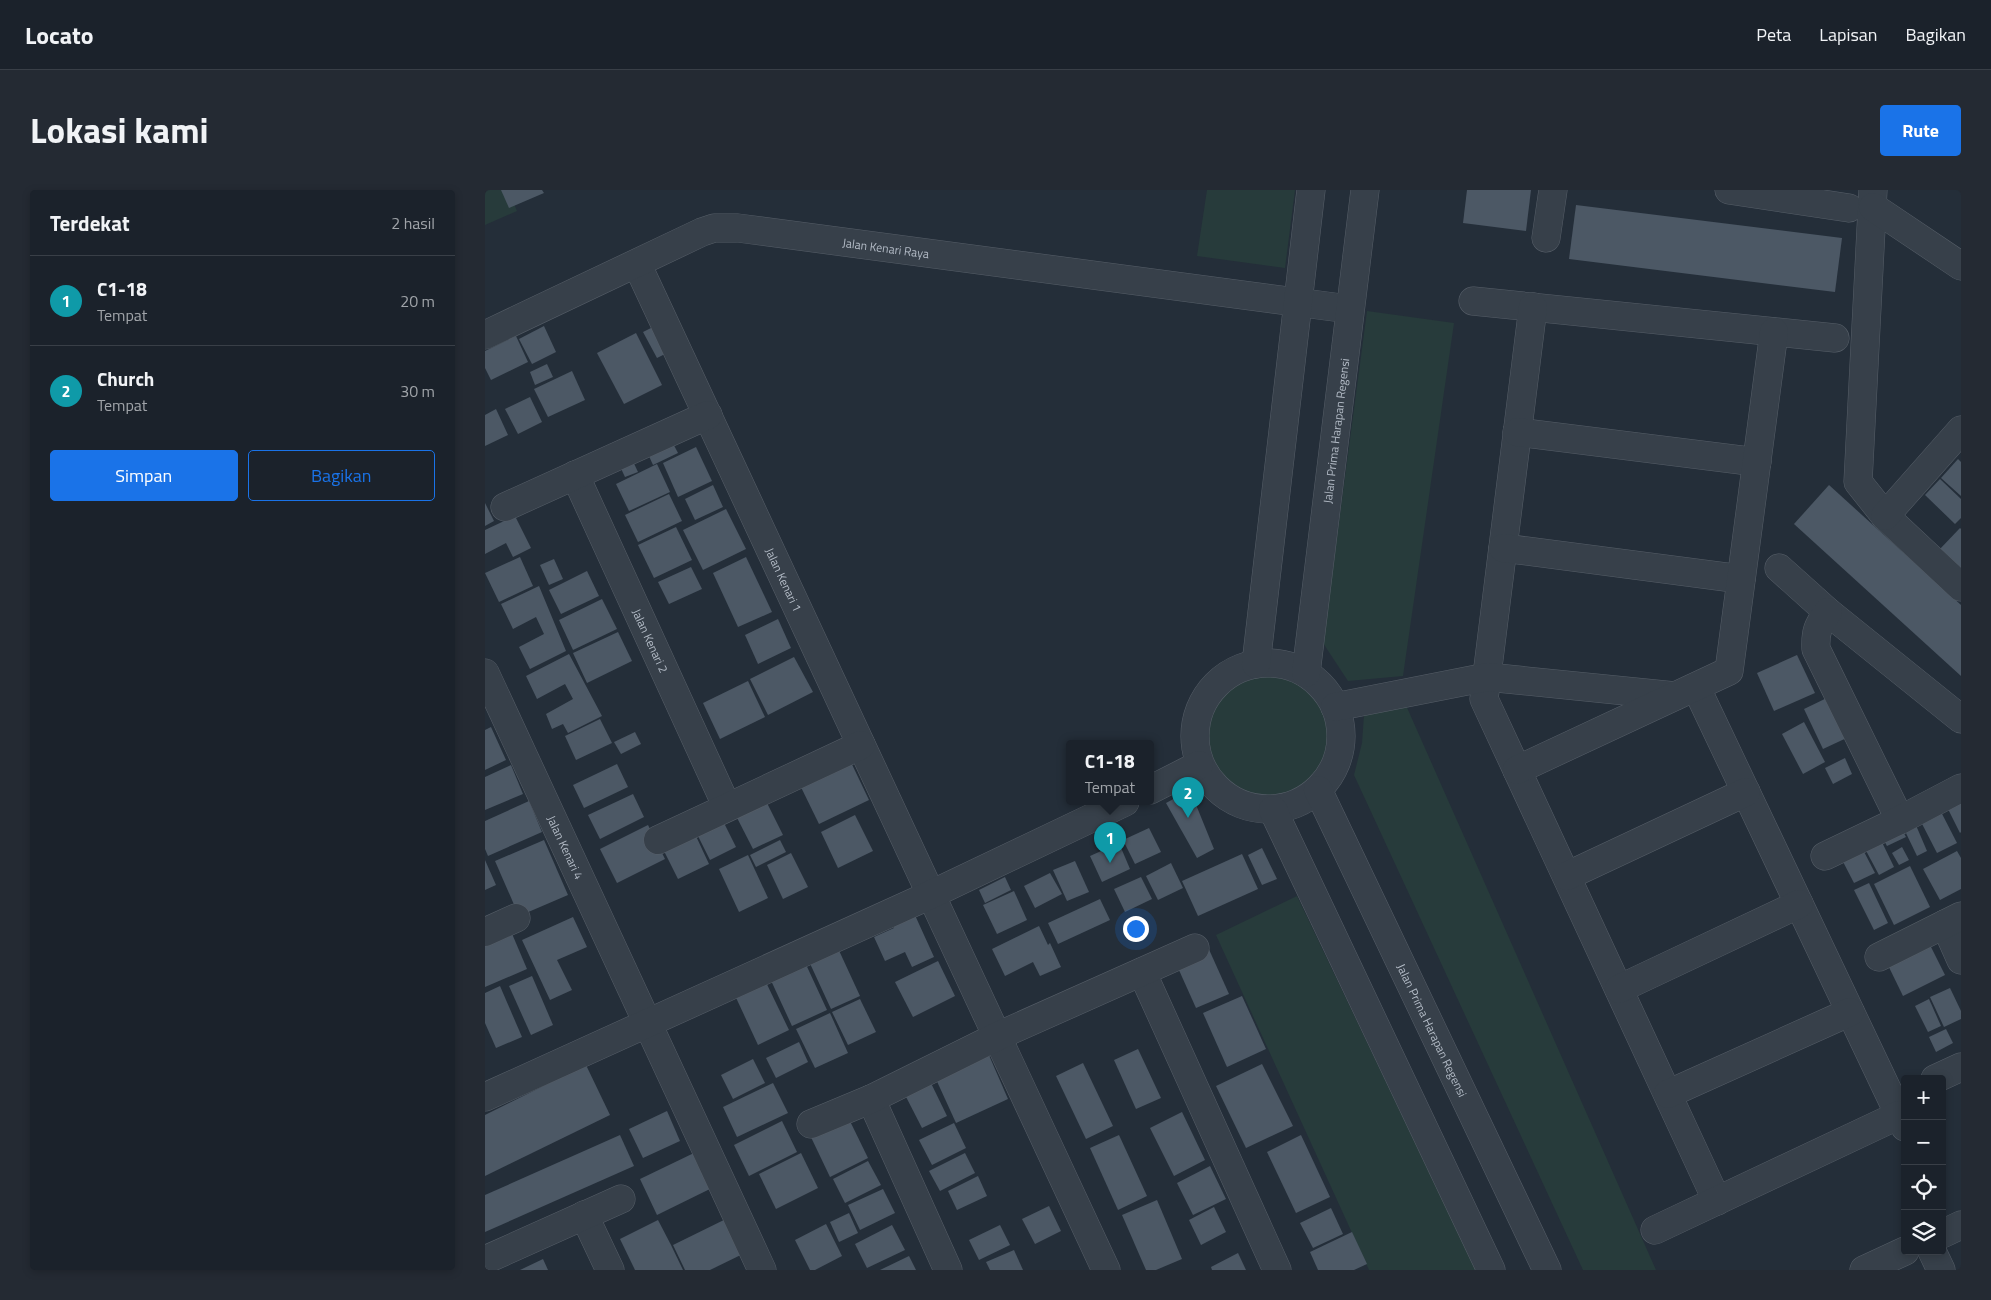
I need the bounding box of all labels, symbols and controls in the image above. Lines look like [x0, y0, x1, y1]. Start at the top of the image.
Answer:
text: Locato [25, 17, 94, 53]
text: Peta [1756, 21, 1791, 48]
text: Lapisan [1819, 21, 1877, 48]
text: Bagikan [1905, 21, 1966, 48]
text: Lokasi kami [30, 103, 209, 157]
button: Rute [1880, 105, 1961, 156]
text: Terdekat [50, 207, 130, 239]
text: 2 hasil [391, 211, 435, 235]
street label: Jalan Kenari Raya [841, 232, 930, 263]
text: C1-18 [97, 274, 147, 303]
text: 1 [62, 289, 70, 313]
text: 20 m [400, 289, 435, 313]
text: Tempat [97, 303, 147, 327]
street label: Jalan Prima Harapan Regensi [1317, 357, 1354, 504]
text: Church [97, 364, 154, 393]
text: 2 [62, 379, 70, 403]
text: 30 m [400, 379, 435, 403]
text: Tempat [97, 393, 147, 417]
button: Simpan [50, 450, 238, 501]
button: Bagikan [248, 450, 435, 501]
street label: Jalan Kenari 1 [761, 544, 807, 615]
street label: Jalan Kenari 2 [628, 605, 674, 676]
popup [1066, 740, 1154, 805]
text: C1-18 [1085, 746, 1135, 775]
text: Tempat [1085, 775, 1135, 799]
pin: 2 [1172, 777, 1204, 818]
street label: Jalan Kenari 4 [543, 812, 589, 883]
pin: 1 [1094, 822, 1126, 863]
your location [1123, 916, 1149, 942]
street label: Jalan Prima Harapan Regensi [1393, 960, 1473, 1100]
map controls [1901, 1075, 1946, 1255]
button: + [1901, 1075, 1946, 1120]
button: − [1901, 1120, 1946, 1165]
button: locate [1901, 1165, 1946, 1210]
button: layers [1901, 1210, 1946, 1255]

